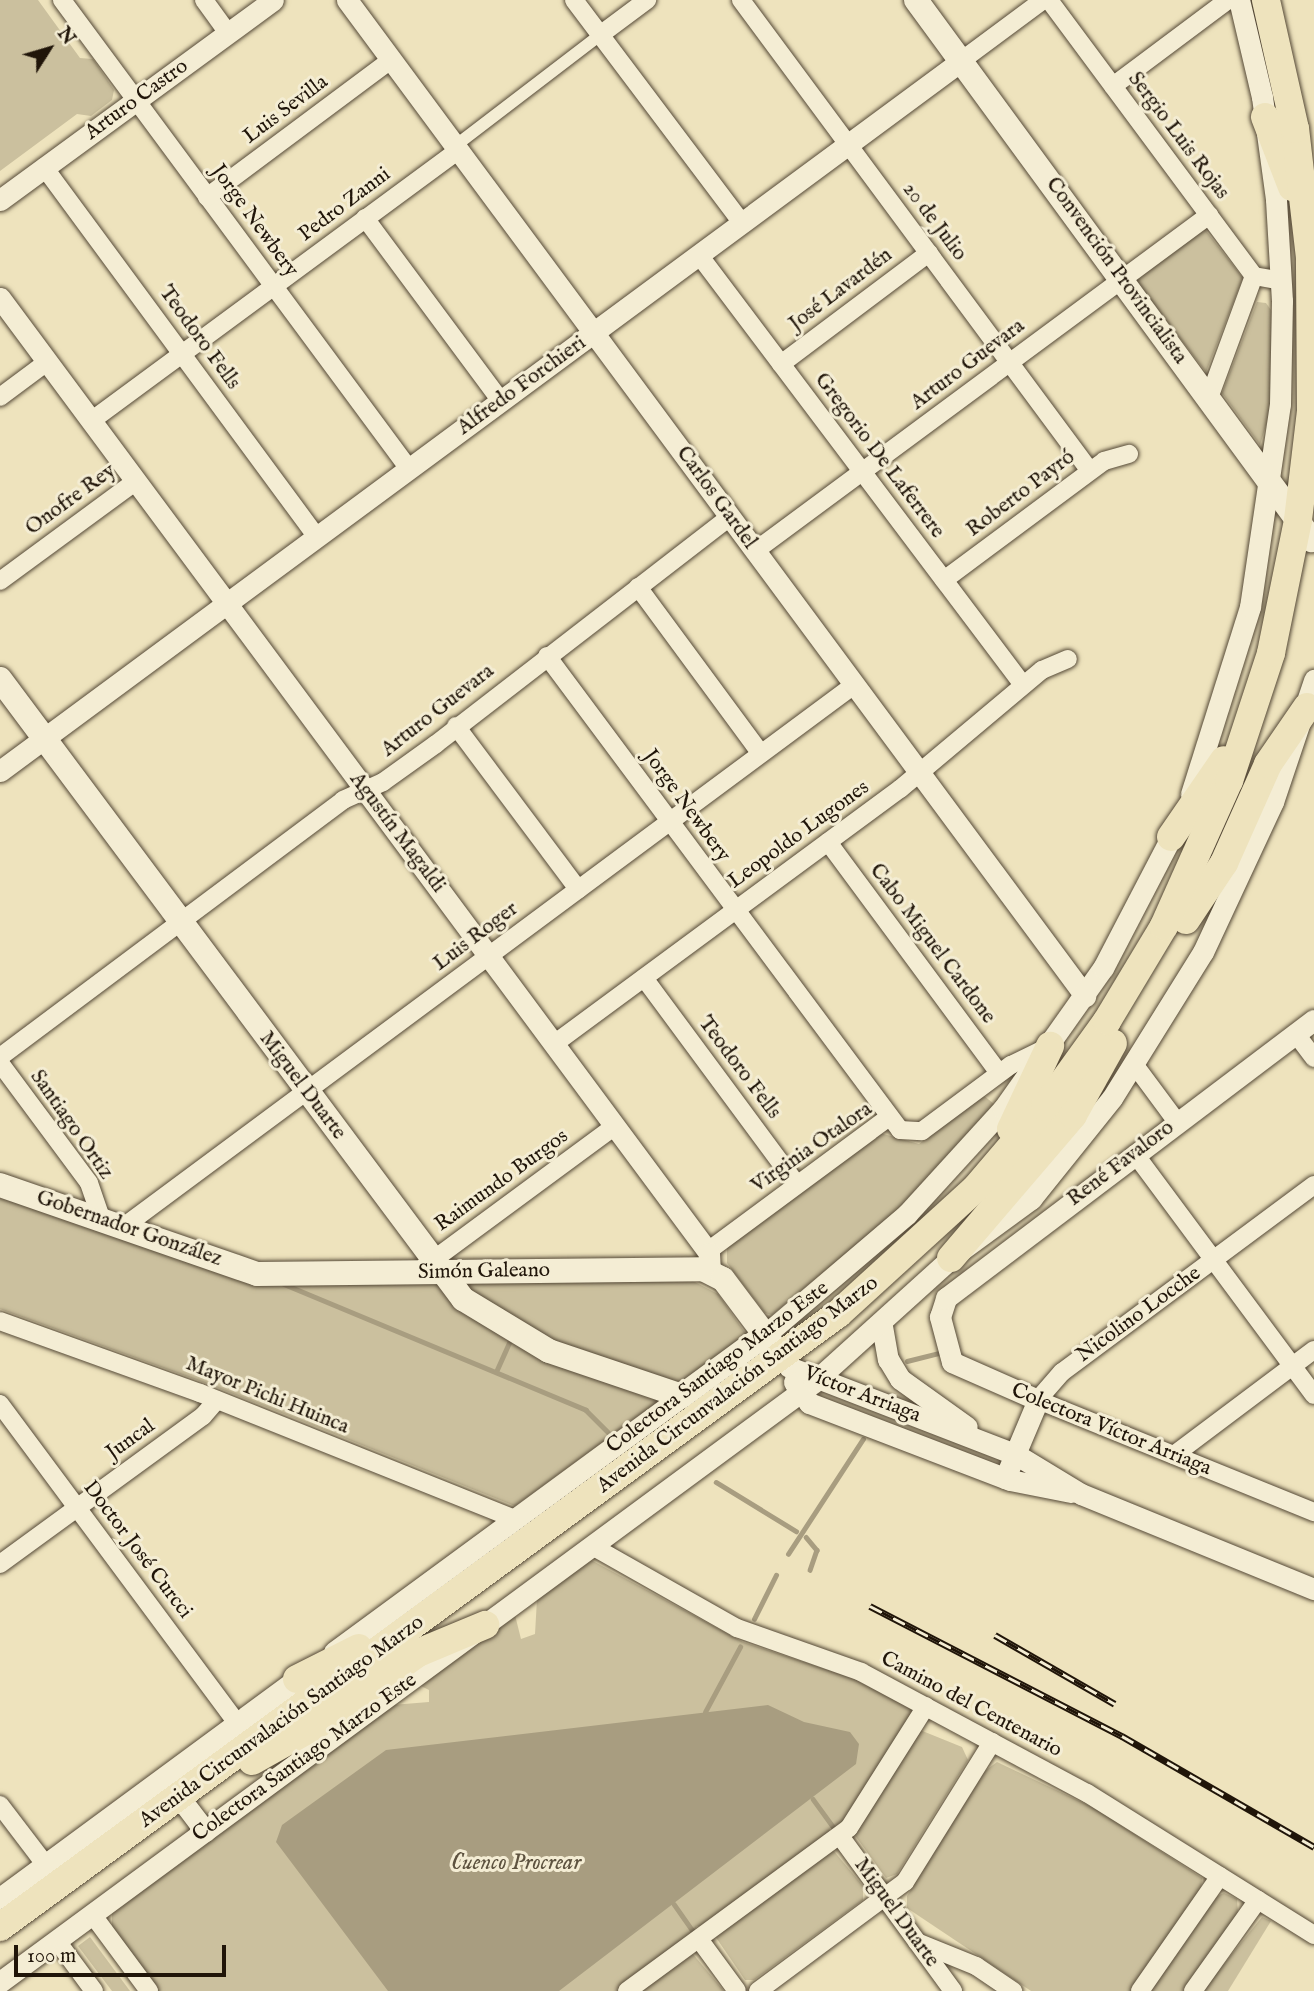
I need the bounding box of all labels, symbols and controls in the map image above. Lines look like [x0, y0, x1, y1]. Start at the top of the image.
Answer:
north arrow [14, 14, 84, 84]
text: N [51, 23, 80, 50]
street label: Arturo Castro [81, 54, 193, 146]
street label: Sergio Luis Rojas [1122, 67, 1234, 205]
street label: Luis Sevilla [239, 70, 333, 150]
street label: Jorge Newbery [205, 160, 303, 282]
street label: Pedro Zanni [294, 162, 396, 248]
street label: Convención Provincialista [1040, 173, 1192, 369]
street label: 20 de Julio [896, 178, 972, 266]
street label: José Lavardén [784, 243, 898, 337]
street label: Teodoro Fells [153, 281, 245, 395]
street label: Arturo Guevara [906, 314, 1030, 416]
street label: Alfredo Forchieri [453, 331, 591, 441]
street label: Gregorio De Laferrere [809, 368, 949, 544]
street label: Carlos Gardel [670, 442, 762, 554]
street label: Roberto Payró [962, 445, 1080, 543]
street label: Onofre Rey [21, 459, 121, 541]
street label: Arturo Guevara [377, 659, 499, 763]
street label: Jorge Newbery [637, 745, 735, 867]
street label: Agustín Magaldi [344, 768, 450, 898]
street label: Leopoldo Lugones [724, 775, 874, 895]
street label: Cabo Miguel Cardone [864, 859, 1000, 1029]
street label: Luis Roger [429, 897, 523, 977]
street label: Teodoro Fells [692, 1012, 786, 1124]
street label: Miguel Duarte [253, 1027, 351, 1145]
street label: Santiago Ortiz [24, 1065, 118, 1185]
street label: Virginia Otalora [747, 1097, 877, 1199]
street label: René Favaloro [1063, 1116, 1179, 1212]
street label: Raimundo Burgos [431, 1124, 573, 1238]
street label: Gobernador González [33, 1185, 225, 1273]
street label: Simón Galeano [418, 1258, 550, 1286]
street label: Nicolino Locche [1072, 1261, 1206, 1369]
street label: Avenida Circunvalación Santiago Marzo [592, 1271, 884, 1499]
street label: Colectora Santiago Marzo Este [602, 1276, 834, 1460]
street label: Mayor Pichi Huinca [182, 1352, 352, 1440]
street label: Víctor Arriaga [800, 1361, 924, 1429]
street label: Colectora Víctor Arriaga [1007, 1378, 1215, 1482]
street label: Juncal [102, 1414, 160, 1466]
street label: Doctor José Curcci [77, 1476, 197, 1624]
street label: Avenida Circunvalación Santiago Marzo [135, 1610, 429, 1834]
street label: Camino del Centenario [876, 1647, 1066, 1763]
street label: Colectora Santiago Marzo Este [188, 1668, 422, 1848]
water label: Cuenco Procrear [451, 1849, 581, 1877]
street label: Miguel Duarte [848, 1853, 944, 1973]
scale bar [18, 1932, 229, 1976]
text: 100 m [27, 1943, 76, 1970]

